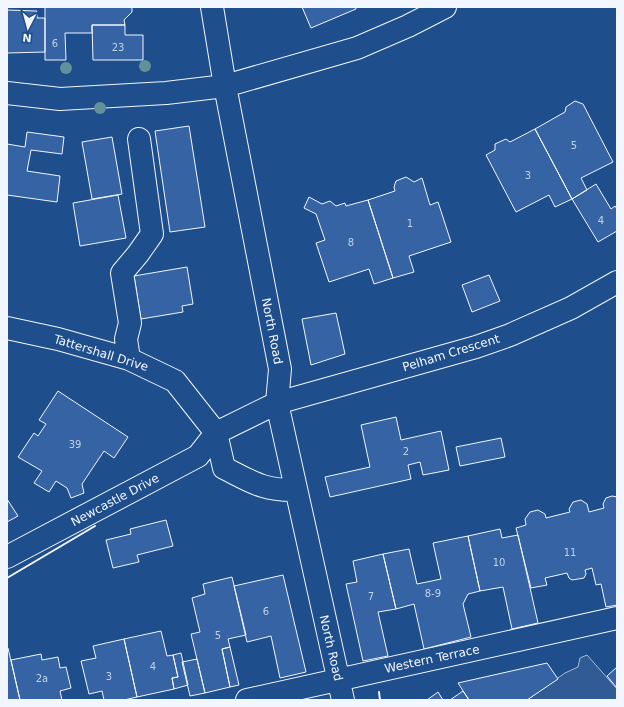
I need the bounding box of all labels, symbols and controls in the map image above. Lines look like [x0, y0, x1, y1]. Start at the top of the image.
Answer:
north arrow [8, 8, 48, 48]
text: N [22, 31, 32, 44]
house number: 6 [52, 38, 58, 49]
house number: 23 [112, 42, 124, 53]
house number: 5 [571, 140, 577, 151]
house number: 3 [525, 170, 531, 181]
house number: 4 [598, 215, 604, 226]
house number: 1 [407, 218, 413, 229]
house number: 8 [348, 237, 354, 248]
street label: North Road [259, 297, 285, 365]
street label: Pelham Crescent [401, 331, 502, 374]
street label: Tattershall Drive [51, 332, 150, 374]
house number: 39 [69, 439, 81, 450]
house number: 2 [403, 446, 409, 457]
street label: Newcastle Drive [69, 471, 161, 529]
house number: 11 [564, 547, 576, 558]
house number: 10 [493, 557, 505, 568]
house number: 8-9 [425, 588, 441, 599]
house number: 7 [368, 591, 374, 602]
house number: 6 [263, 606, 269, 617]
street label: North Road [317, 614, 345, 682]
house number: 5 [215, 630, 221, 641]
street label: Western Terrace [383, 642, 481, 676]
house number: 4 [150, 661, 156, 672]
house number: 3 [106, 671, 112, 682]
house number: 2a [36, 673, 48, 684]

